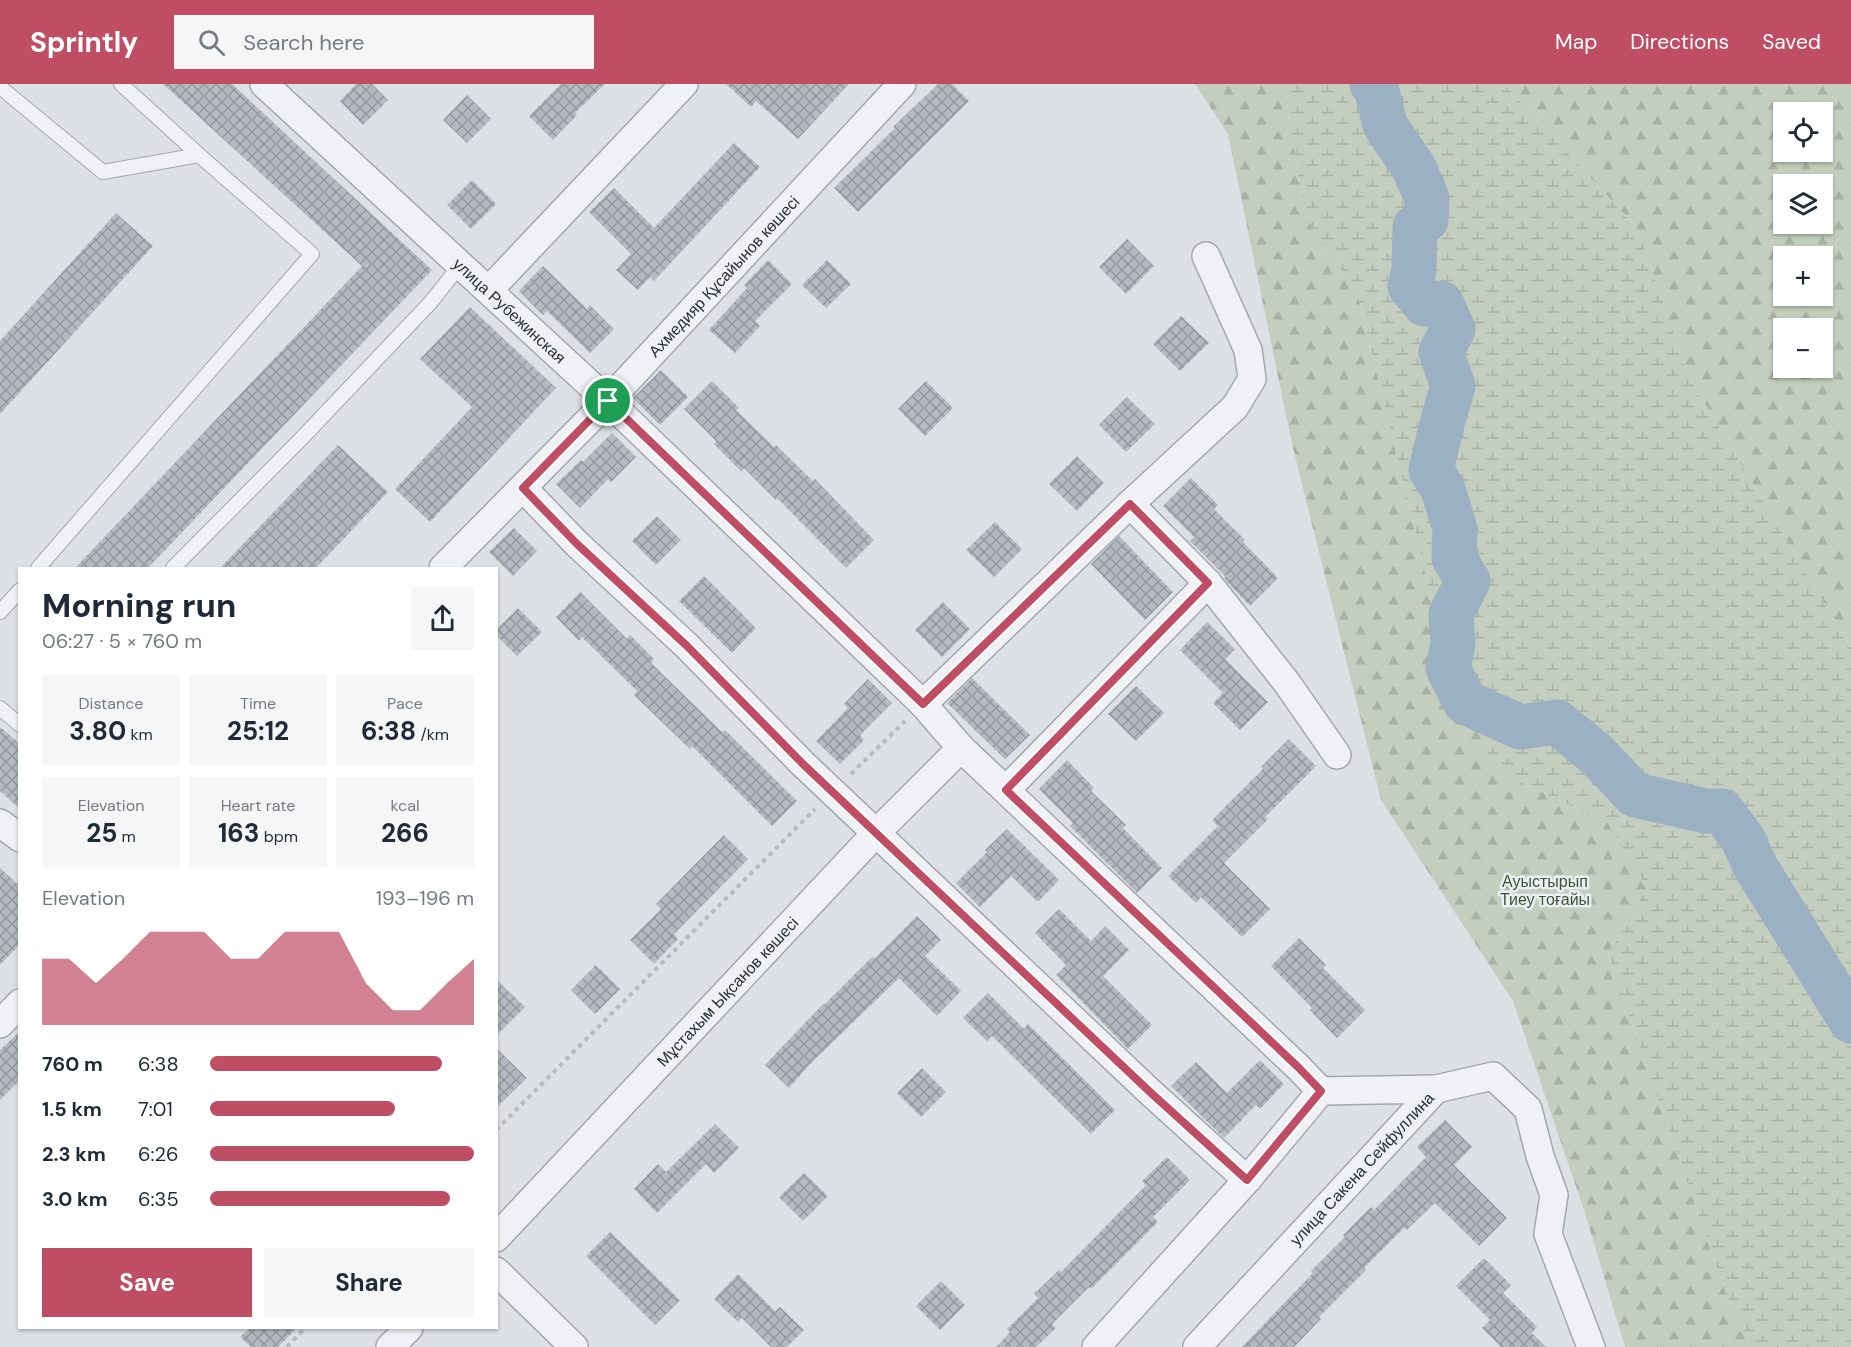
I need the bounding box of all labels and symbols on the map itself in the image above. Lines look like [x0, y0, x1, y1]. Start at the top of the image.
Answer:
street label: Ахмедияр Құсайынов көшесі [644, 191, 804, 361]
street label: улица Рубежинская [449, 253, 571, 368]
pin [582, 375, 633, 426]
park label: Ауыстырып Тиеу тоғайы [1500, 871, 1590, 910]
street label: Мұстахым Ықсанов көшесі [652, 912, 803, 1071]
street label: улица Сакена Сейфуллина [1285, 1088, 1439, 1250]

